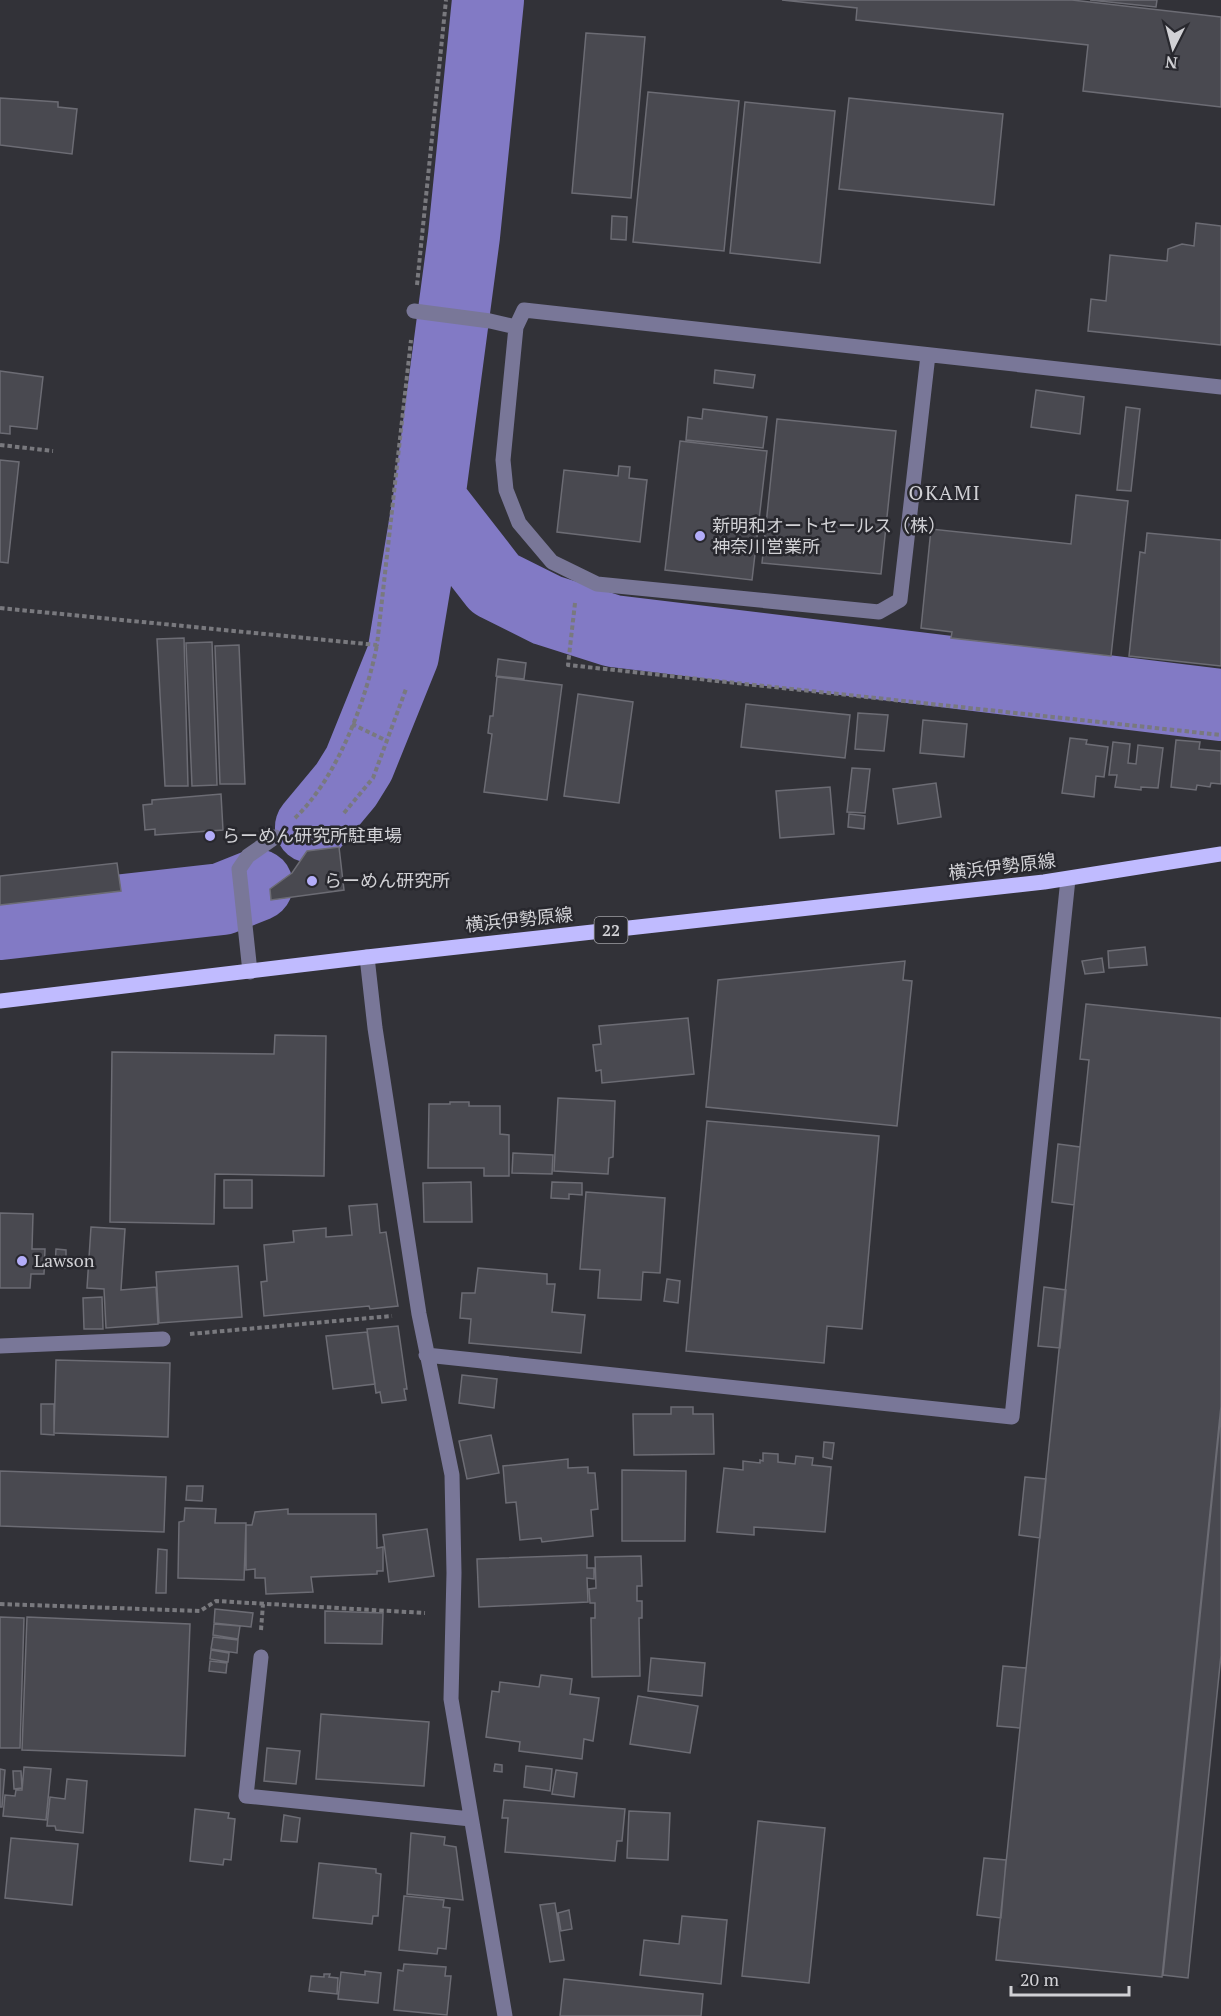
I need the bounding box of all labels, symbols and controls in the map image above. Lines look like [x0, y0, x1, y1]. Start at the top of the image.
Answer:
north arrow [1143, 18, 1203, 78]
text: N [1164, 51, 1179, 74]
district label: OKAMI [909, 479, 981, 506]
place label: 新明和オートセールス（株） 神奈川営業所 [712, 513, 946, 558]
marker: 新明和オートセールス（株） 神奈川営業所 [693, 529, 707, 543]
place label: らーめん研究所駐車場 [222, 823, 402, 847]
marker: らーめん研究所駐車場 [203, 829, 217, 843]
street label: 横浜伊勢原線 [947, 848, 1057, 884]
place label: らーめん研究所 [324, 868, 450, 892]
marker: らーめん研究所 [305, 874, 319, 888]
street label: 横浜伊勢原線 [464, 901, 574, 937]
road number: 22 [594, 917, 628, 943]
place label: Lawson [34, 1248, 95, 1272]
marker: Lawson [15, 1254, 29, 1268]
scale bar [1011, 1959, 1130, 1997]
text: 20 m [1020, 1967, 1060, 1991]

